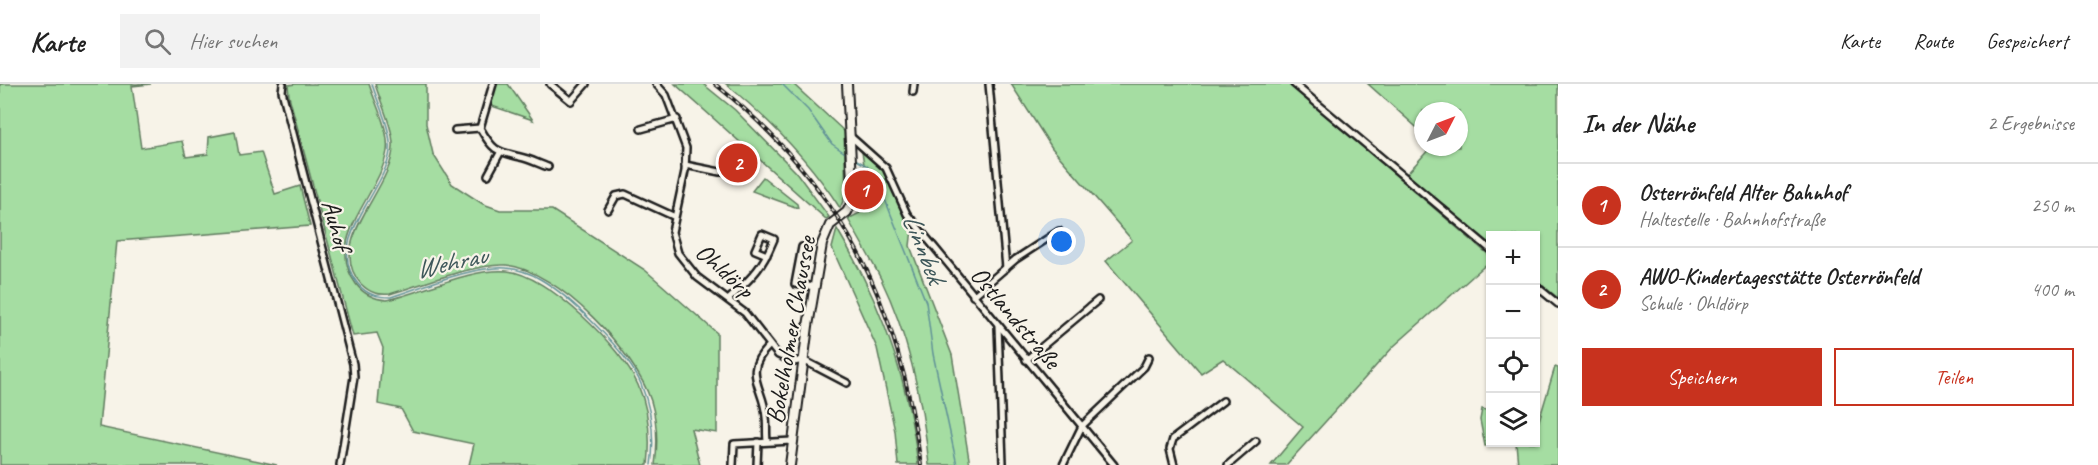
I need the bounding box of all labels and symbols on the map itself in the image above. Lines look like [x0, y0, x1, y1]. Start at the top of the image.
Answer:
north arrow [1414, 102, 1468, 156]
pin: 2 [718, 140, 758, 185]
pin: 1 [844, 168, 884, 212]
street label: Auhof [314, 196, 360, 259]
water label: Linnbek [895, 208, 955, 292]
your location [1047, 227, 1076, 256]
street label: Bokelholmer Chaussee [758, 232, 823, 426]
street label: Ohldörp [688, 235, 763, 307]
water label: Wehrau [412, 237, 493, 286]
street label: Ostlandstraße [963, 259, 1070, 378]

